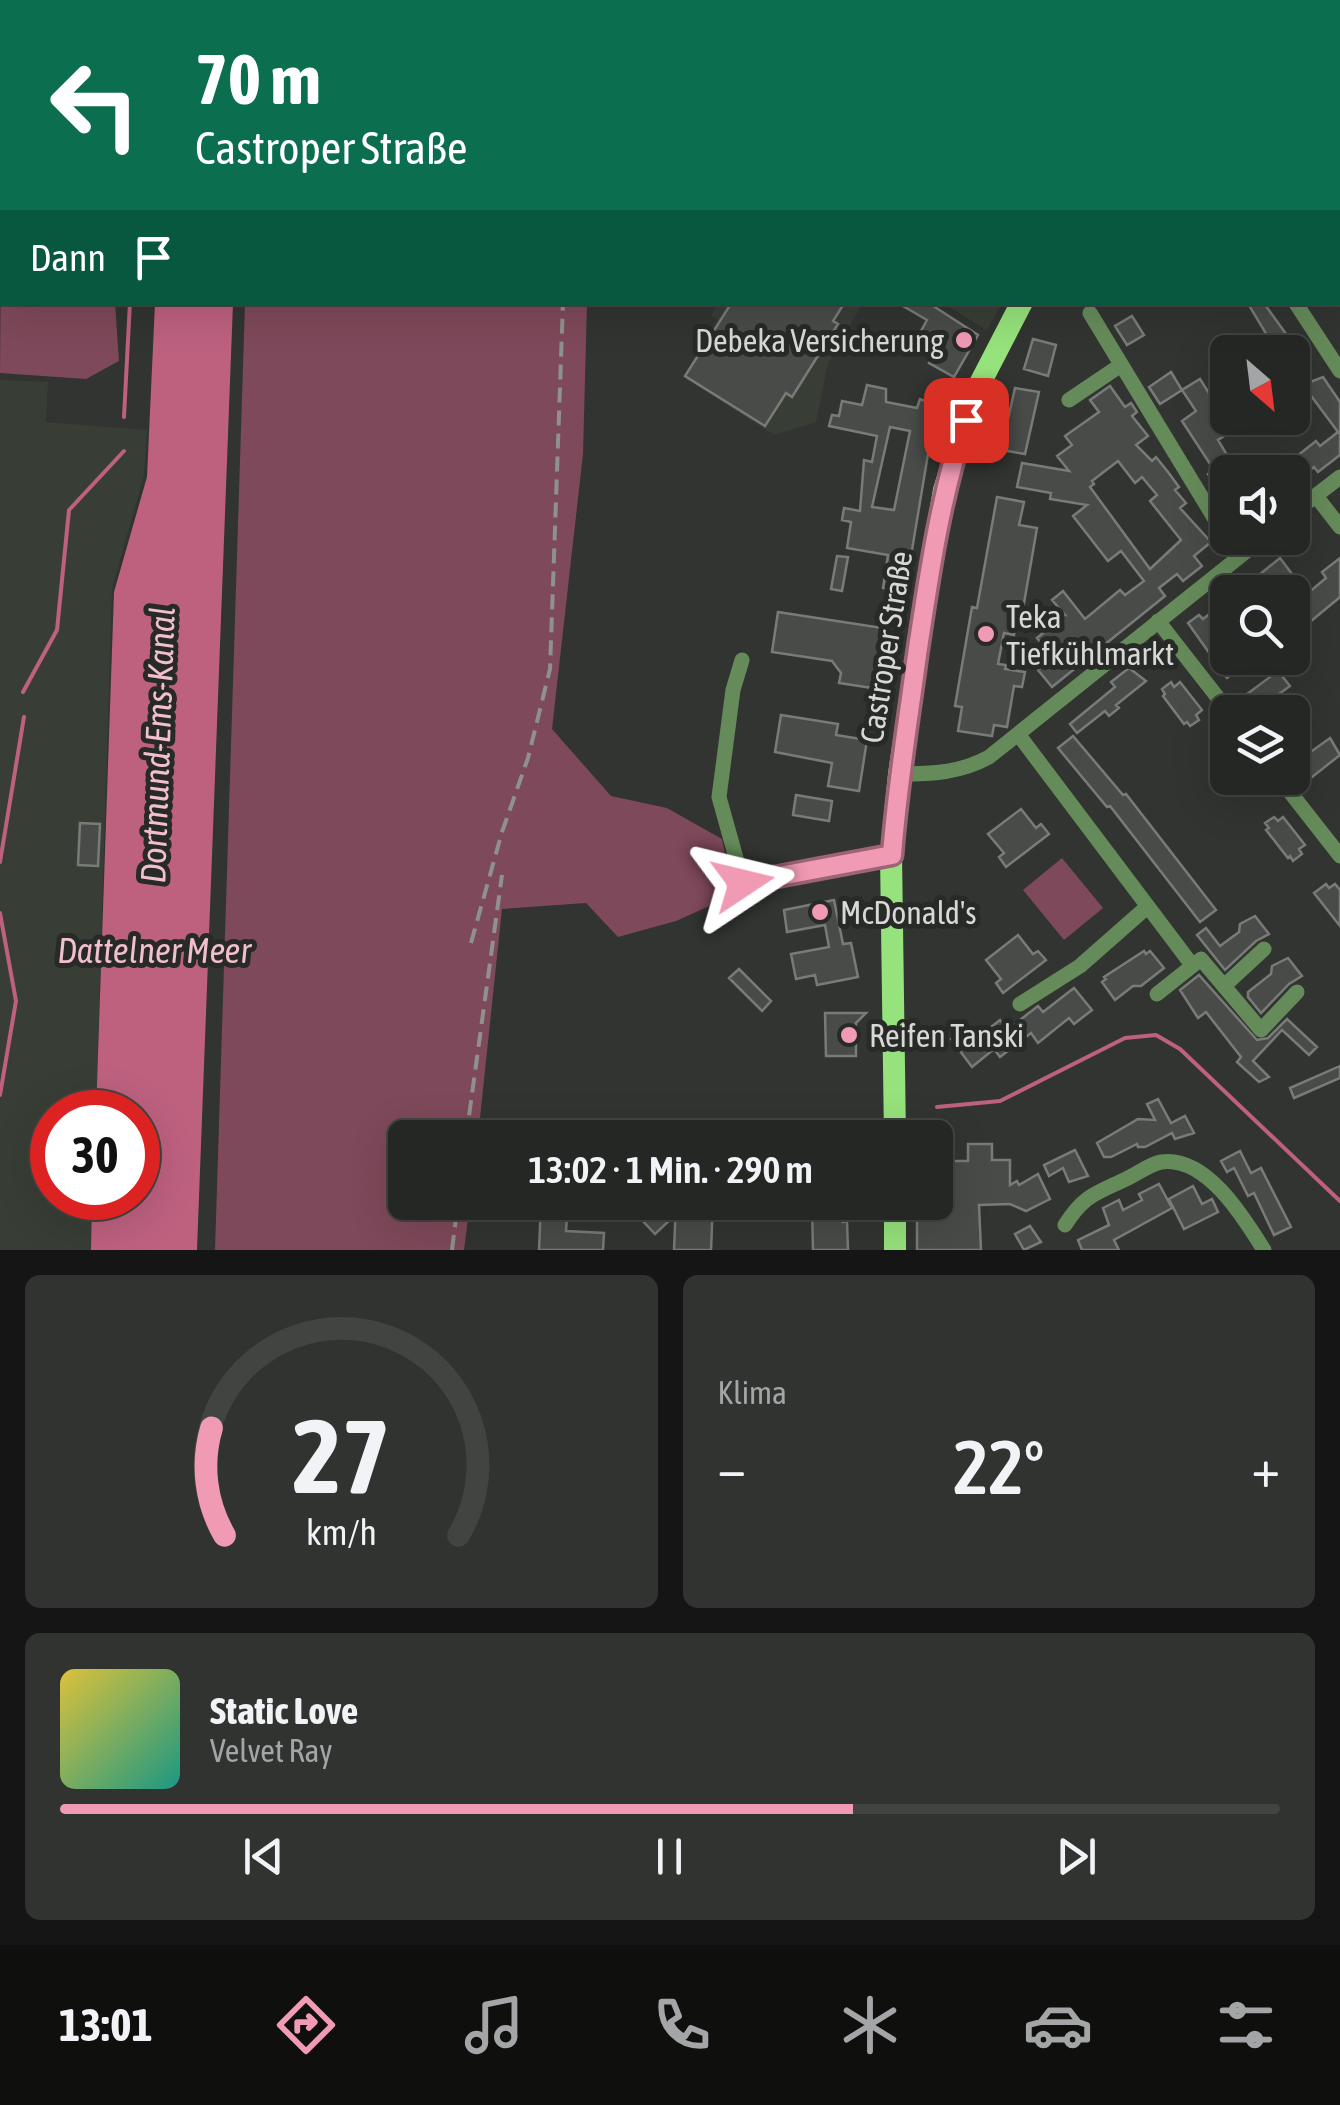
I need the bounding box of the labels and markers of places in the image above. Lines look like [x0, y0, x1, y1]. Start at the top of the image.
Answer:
place label: Debeka Versicherung [695, 322, 944, 359]
marker: Debeka Versicherung [953, 329, 975, 351]
pin [924, 378, 1009, 463]
place label: Teka Tiefkühlmarkt [1006, 598, 1174, 672]
marker: Teka Tiefkühlmarkt [975, 623, 997, 645]
place label: McDonald's [840, 894, 977, 931]
marker: McDonald's [809, 901, 831, 923]
place label: Reifen Tanski [869, 1017, 1024, 1054]
marker: Reifen Tanski [838, 1024, 860, 1046]

